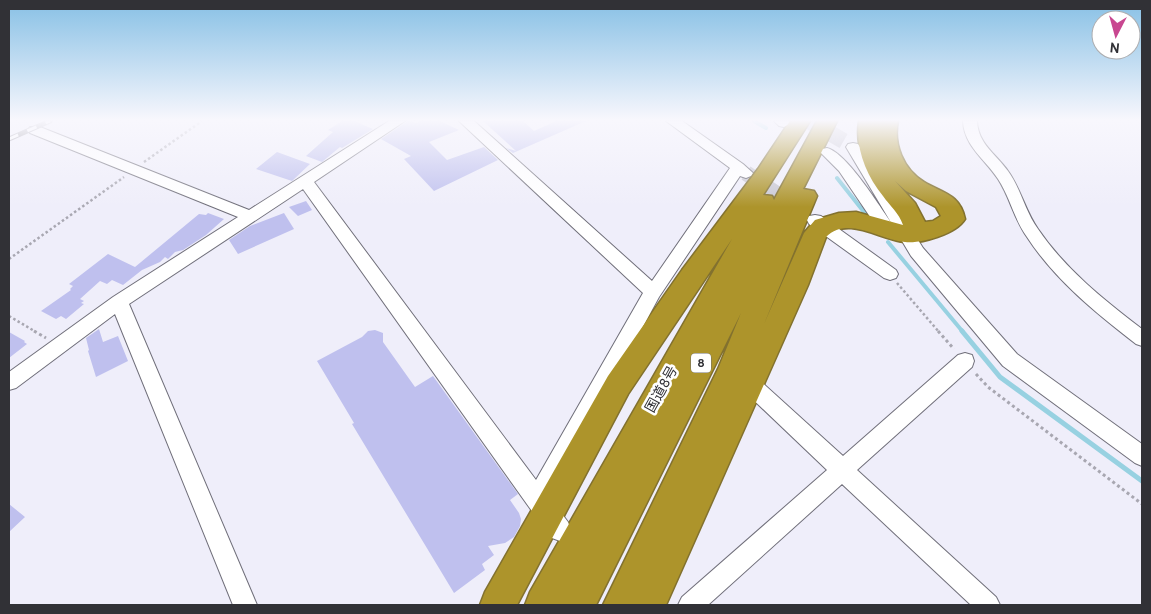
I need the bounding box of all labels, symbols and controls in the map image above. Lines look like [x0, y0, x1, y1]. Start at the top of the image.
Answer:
north arrow [1091, 10, 1141, 60]
text: N [1109, 37, 1121, 55]
road number: 8 [691, 353, 711, 372]
street label: 国道8号 [643, 363, 682, 416]

